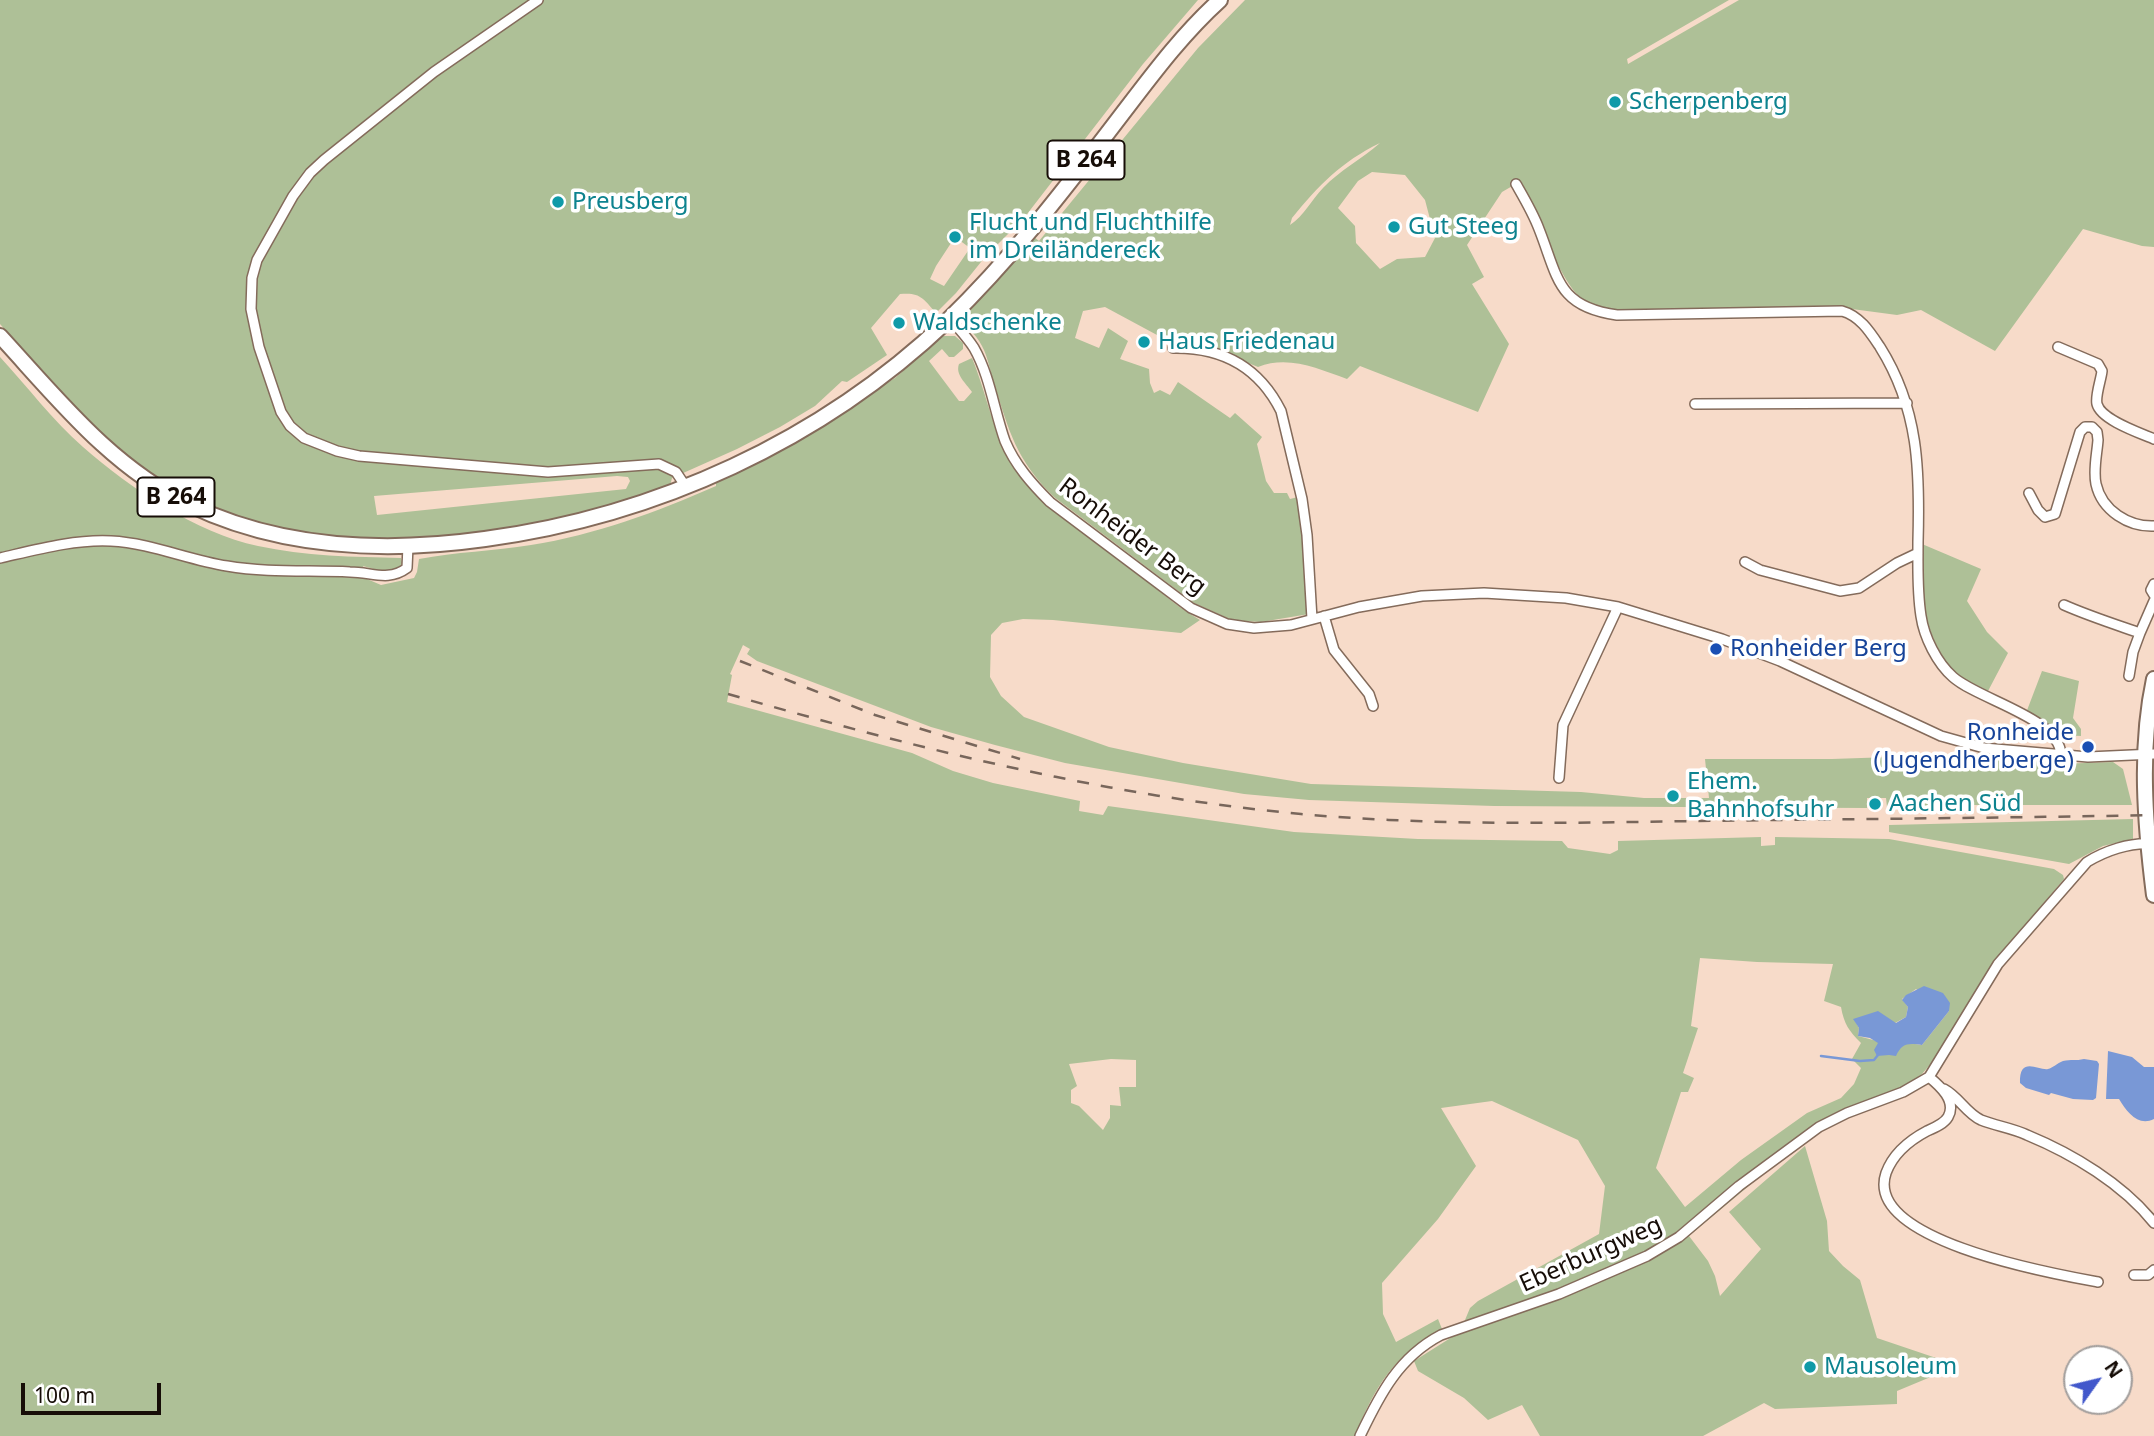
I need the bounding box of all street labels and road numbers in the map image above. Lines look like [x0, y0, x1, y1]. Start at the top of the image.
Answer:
road number: B 264 [1048, 140, 1124, 180]
street label: Ronheider Berg [1053, 472, 1211, 602]
road number: B 264 [138, 477, 214, 516]
street label: Eberburgweg [1515, 1211, 1667, 1299]

